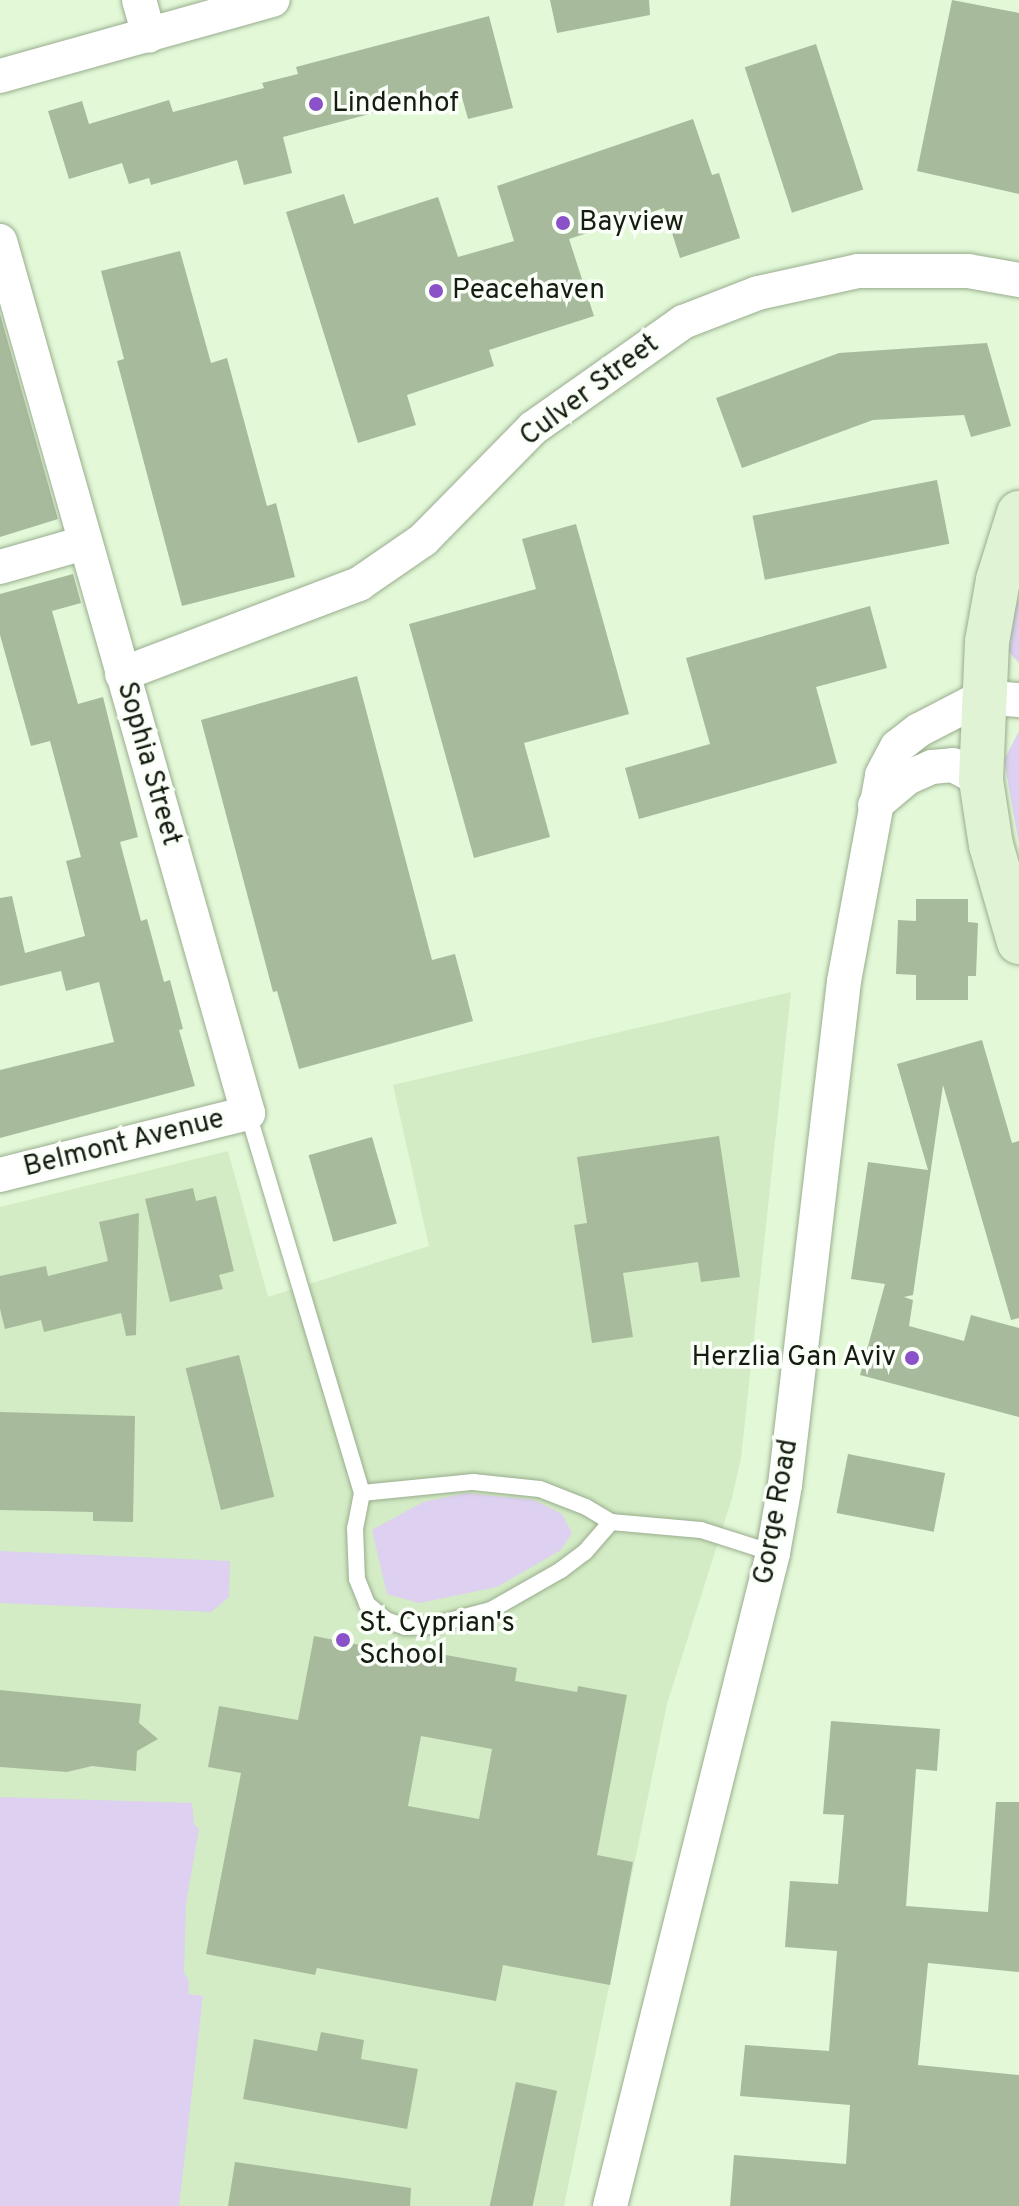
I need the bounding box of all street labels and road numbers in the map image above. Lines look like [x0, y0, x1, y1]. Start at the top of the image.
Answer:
street label: Culver Street [514, 328, 666, 454]
street label: Sophia Street [109, 678, 187, 850]
street label: Belmont Avenue [20, 1103, 228, 1185]
street label: Gorge Road [748, 1437, 806, 1587]

